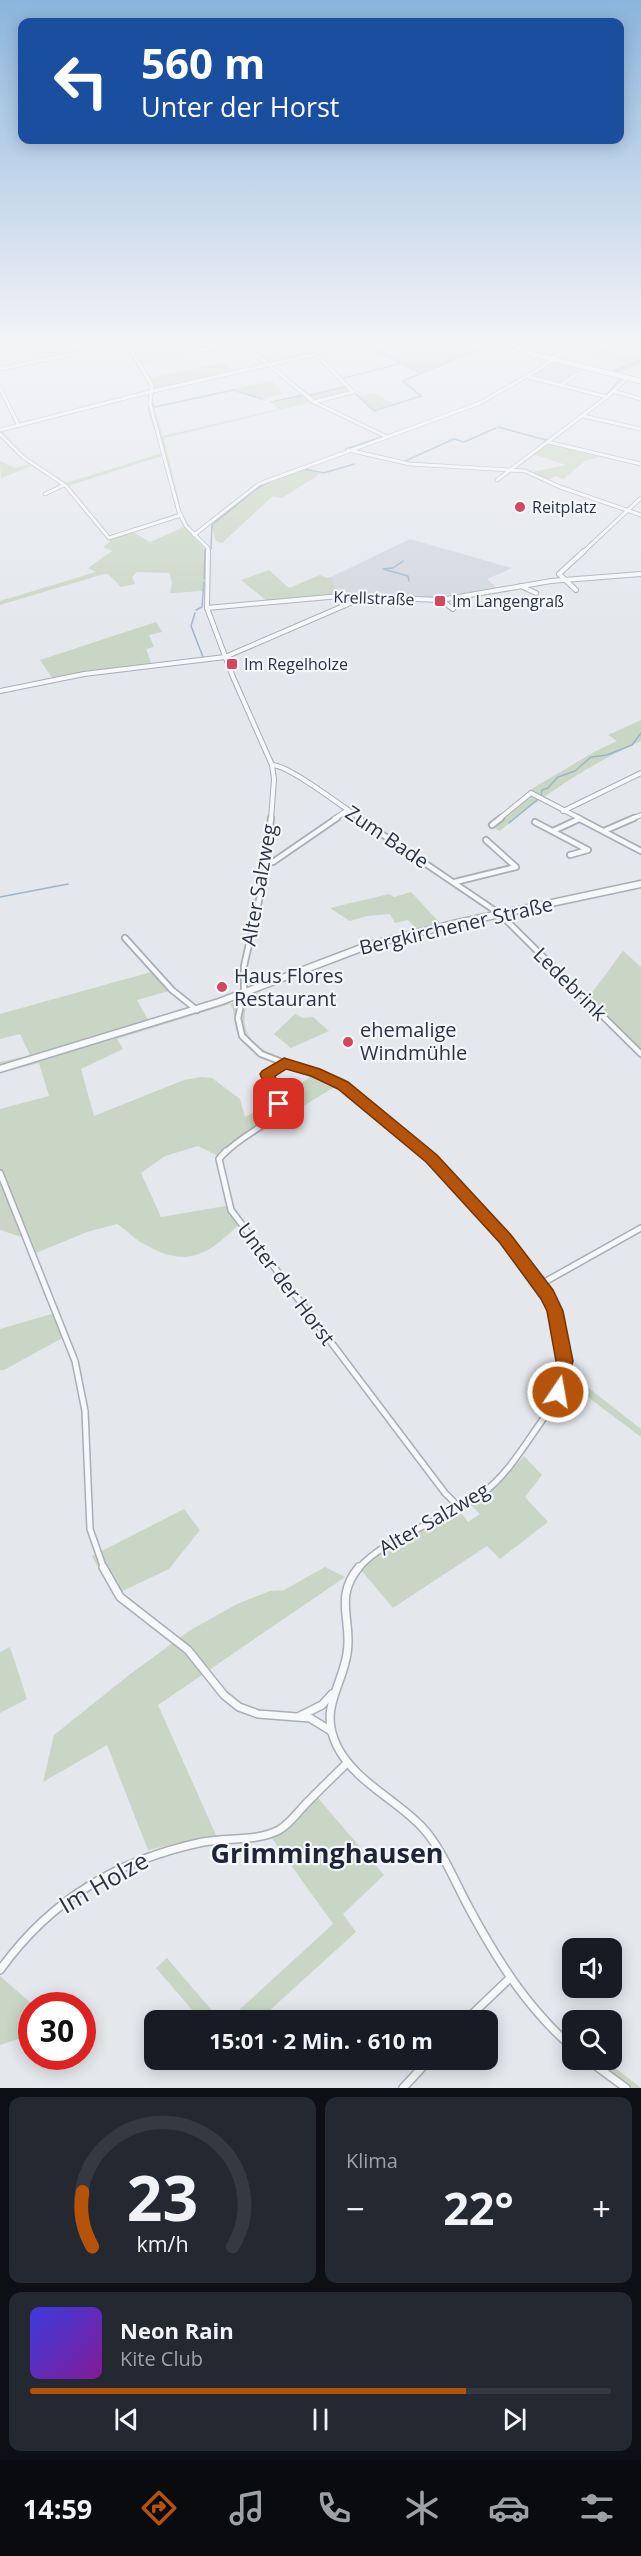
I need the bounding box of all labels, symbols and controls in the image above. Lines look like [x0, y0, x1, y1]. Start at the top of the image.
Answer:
text: 560 m [141, 34, 265, 91]
icon: left [42, 42, 120, 120]
text: Unter der Horst [141, 88, 339, 125]
place label: Reitplatz [532, 496, 597, 518]
marker: Reitplatz [513, 500, 527, 514]
street label: Krellstraße [333, 586, 415, 610]
place label: Im Langengraß [452, 590, 564, 612]
marker: Im Langengraß [433, 594, 447, 608]
place label: Im Regelholze [244, 653, 348, 675]
marker: Im Regelholze [225, 657, 239, 671]
street label: Zum Bade [340, 799, 434, 874]
street label: Alter Salzweg [234, 822, 283, 948]
street label: Bergkirchener Straße [356, 890, 555, 961]
street label: Ledebrink [528, 941, 613, 1027]
place label: Haus Flores Restaurant [234, 962, 343, 1012]
marker: Haus Flores Restaurant [215, 980, 229, 994]
place label: ehemalige Windmühle [360, 1016, 467, 1066]
marker: ehemalige Windmühle [341, 1035, 355, 1049]
pin [253, 1078, 304, 1129]
icon: arrive [262, 1087, 295, 1120]
street label: Unter der Horst [231, 1217, 341, 1351]
position arrow [526, 1360, 590, 1424]
street label: Alter Salzweg [374, 1476, 494, 1561]
district label: Grimminghausen [210, 1834, 444, 1871]
street label: Im Holze [53, 1843, 154, 1921]
map controls [562, 1938, 622, 2070]
button: sound [562, 1938, 622, 1998]
speed limit sign: 30 [18, 1992, 96, 2070]
button: search [562, 2010, 622, 2070]
text: 15:01 · 2 Min. · 610 m [209, 2025, 433, 2055]
text: Klima [346, 2147, 398, 2174]
text: 23 [127, 2154, 198, 2239]
text: 22° [443, 2177, 514, 2238]
text: − [346, 2186, 365, 2231]
text: + [592, 2186, 611, 2231]
text: km/h [136, 2229, 189, 2258]
text: Neon Rain [120, 2315, 234, 2345]
text: Kite Club [120, 2345, 203, 2372]
icon: previous [110, 2403, 143, 2436]
icon: pause [304, 2403, 337, 2436]
icon: next [498, 2403, 531, 2436]
icon: directions [138, 2487, 180, 2529]
icon: music [226, 2487, 268, 2529]
icon: phone [313, 2487, 355, 2529]
icon: climate [401, 2487, 443, 2529]
icon: car [488, 2487, 530, 2529]
icon: filters [576, 2487, 618, 2529]
text: 14:59 [23, 2490, 92, 2527]

